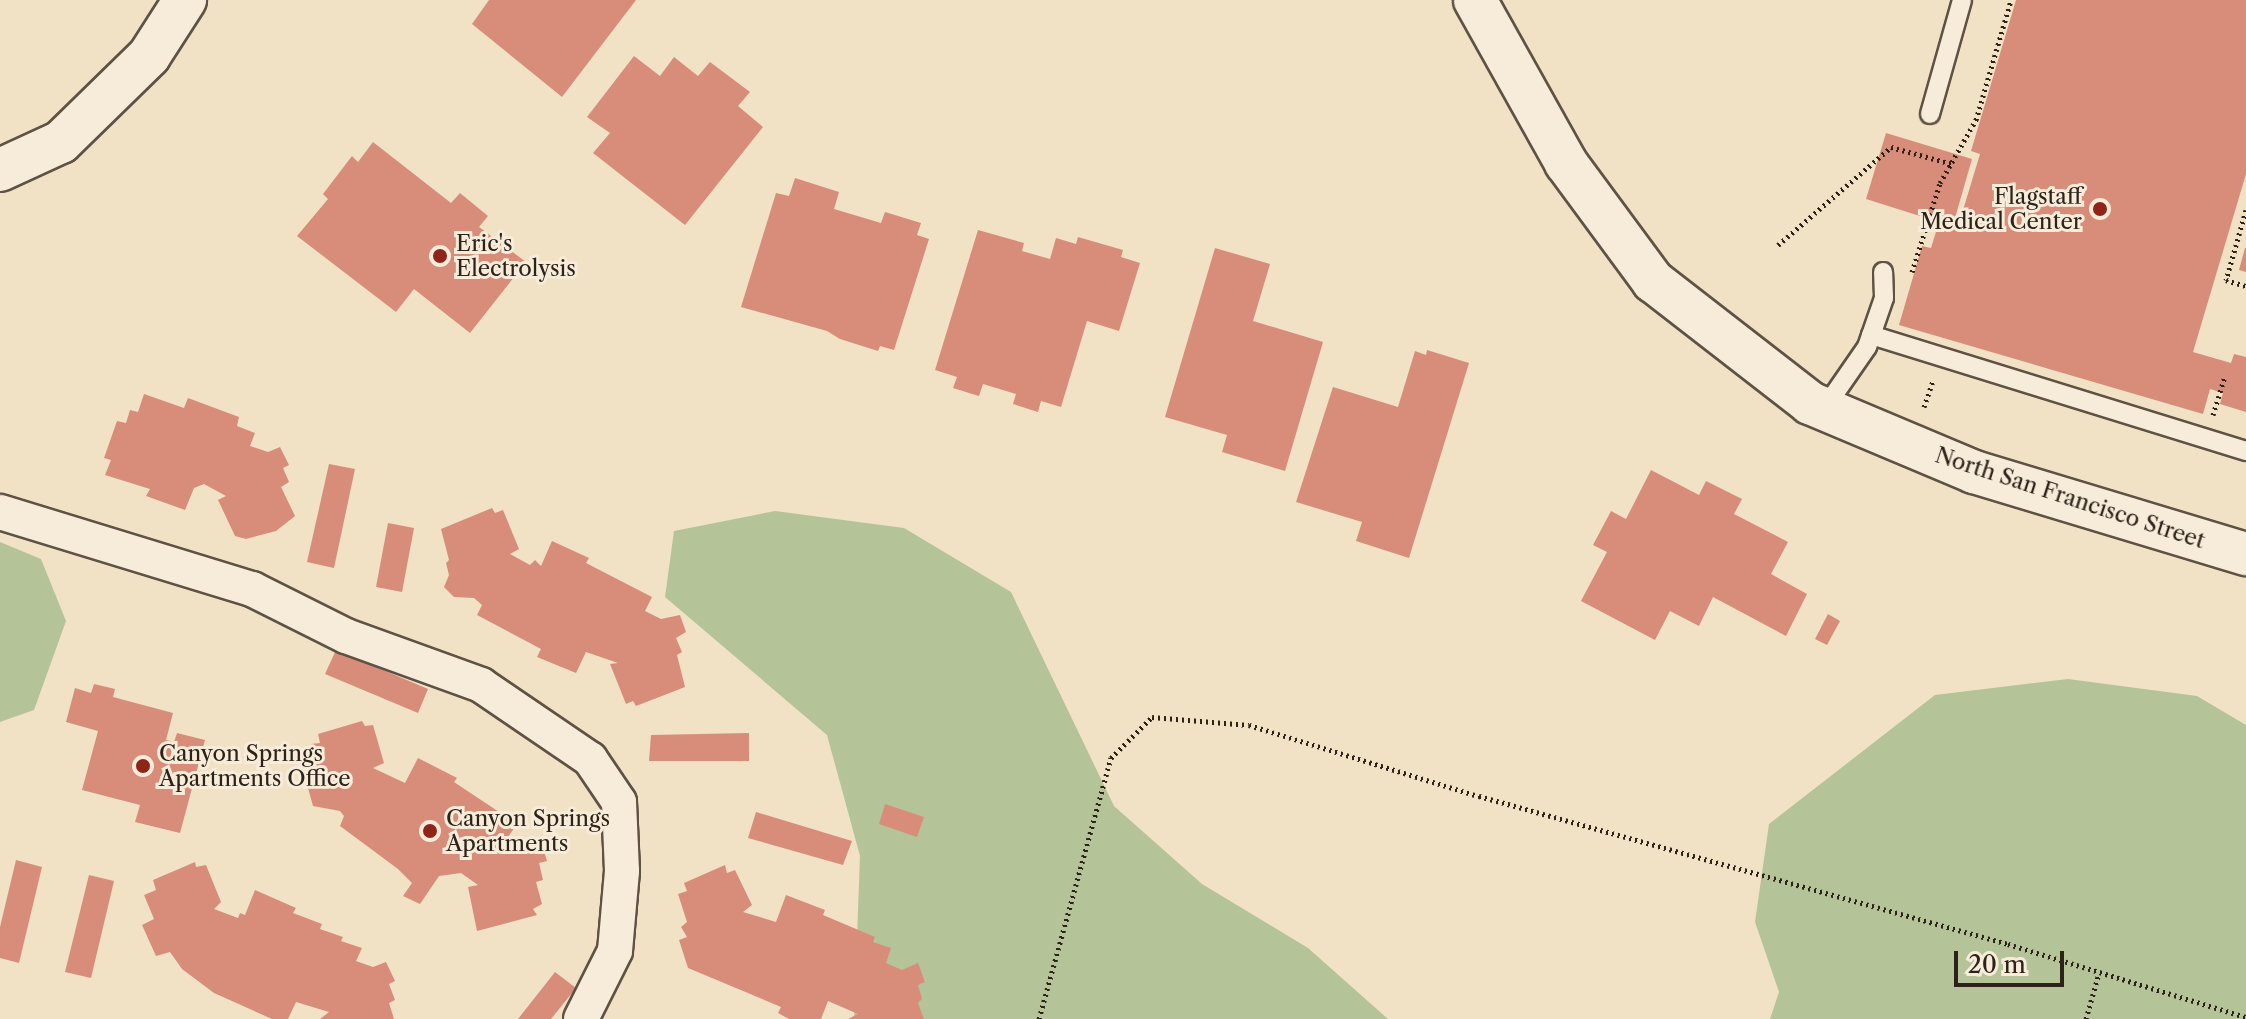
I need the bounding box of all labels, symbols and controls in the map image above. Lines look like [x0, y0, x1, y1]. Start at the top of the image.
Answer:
place label: Flagstaff Medical Center [1920, 183, 2082, 234]
marker: Flagstaff Medical Center [2089, 198, 2111, 220]
place label: Eric's Electrolysis [456, 230, 576, 282]
marker: Eric's Electrolysis [431, 247, 449, 265]
street label: North San Francisco Street [1932, 442, 2208, 554]
place label: Canyon Springs Apartments Office [159, 740, 351, 792]
marker: Canyon Springs Apartments Office [134, 757, 152, 775]
place label: Canyon Springs Apartments [446, 805, 610, 856]
marker: Canyon Springs Apartments [421, 822, 439, 840]
scale bar [1958, 935, 2068, 985]
text: 20 m [1968, 950, 2026, 979]

